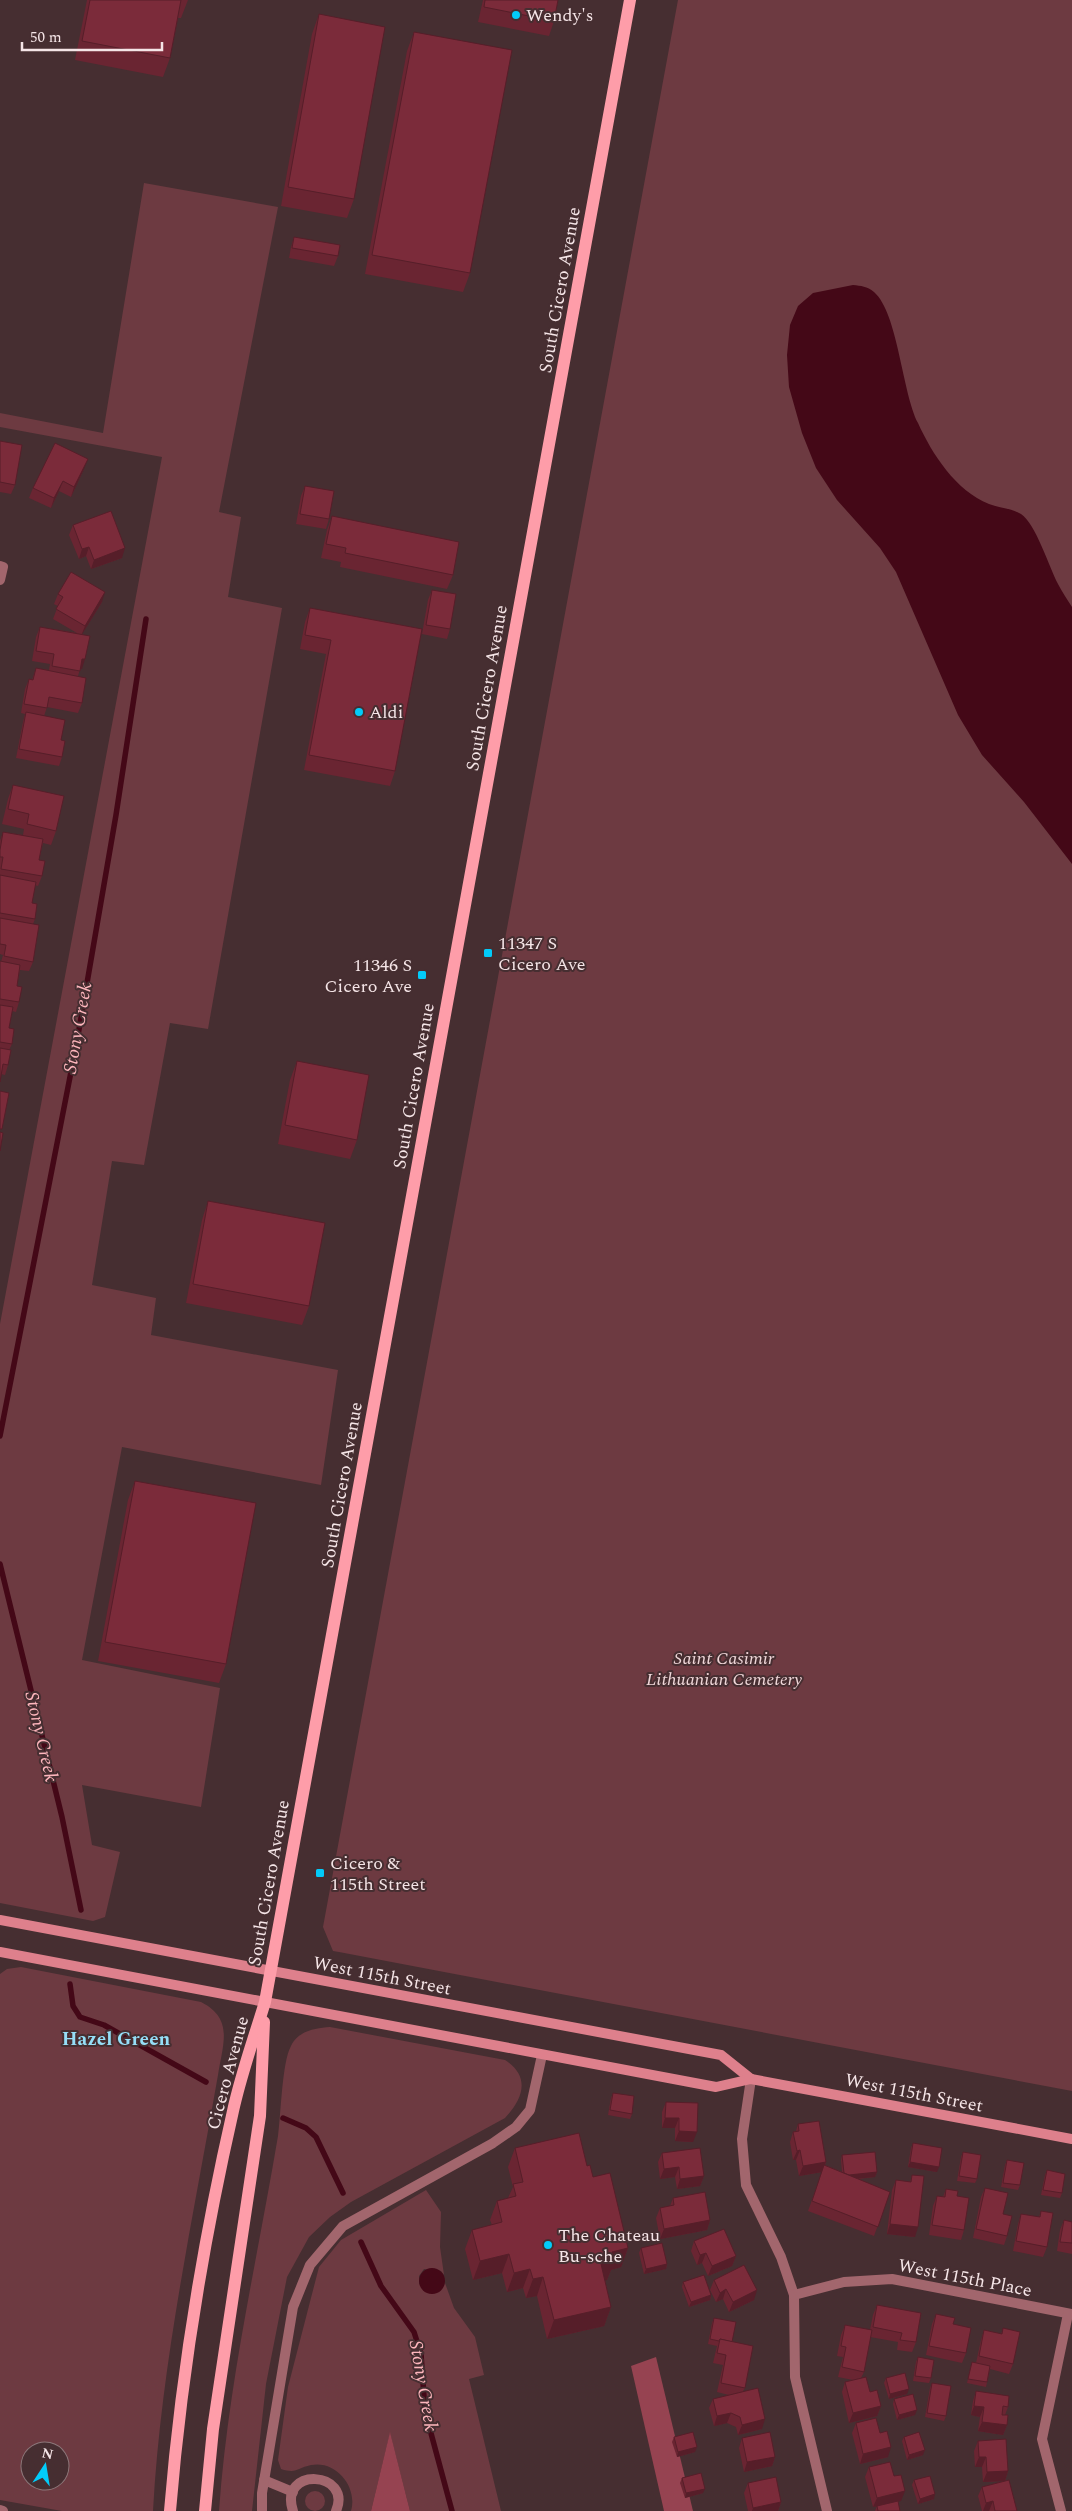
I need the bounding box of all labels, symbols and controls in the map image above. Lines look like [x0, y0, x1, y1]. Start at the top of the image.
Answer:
place label: Wendy's [526, 2, 593, 29]
marker: Wendy's [510, 9, 522, 21]
scale bar [22, 20, 162, 52]
text: 50 m [30, 26, 62, 49]
street label: South Cicero Avenue [532, 205, 588, 375]
street label: South Cicero Avenue [459, 603, 515, 773]
place label: Aldi [369, 699, 403, 726]
marker: Aldi [353, 706, 365, 718]
place label: 11347 S Cicero Ave [498, 930, 586, 978]
marker: 11347 S Cicero Ave [482, 947, 494, 959]
place label: 11346 S Cicero Ave [324, 952, 412, 1000]
marker: 11346 S Cicero Ave [416, 969, 428, 981]
water label: Stony Creek [56, 980, 100, 1076]
street label: South Cicero Avenue [386, 1001, 442, 1171]
street label: South Cicero Avenue [314, 1400, 370, 1570]
park label: Saint Casimir Lithuanian Cemetery [646, 1645, 802, 1693]
water label: Stony Creek [16, 1689, 66, 1785]
street label: South Cicero Avenue [241, 1798, 297, 1968]
place label: Cicero & 115th Street [330, 1850, 426, 1898]
marker: Cicero & 115th Street [314, 1867, 326, 1879]
street label: West 115th Street [311, 1949, 453, 2003]
street label: Cicero Avenue [200, 2013, 256, 2133]
district label: Hazel Green [62, 2025, 171, 2054]
street label: West 115th Street [843, 2066, 985, 2120]
place label: The Chateau Bu-sche [558, 2222, 660, 2270]
marker: The Chateau Bu-sche [542, 2239, 554, 2251]
street label: West 115th Place [896, 2252, 1034, 2304]
water label: Stony Creek [401, 2338, 445, 2434]
north arrow [20, 2441, 70, 2491]
text: N [40, 2442, 55, 2465]

